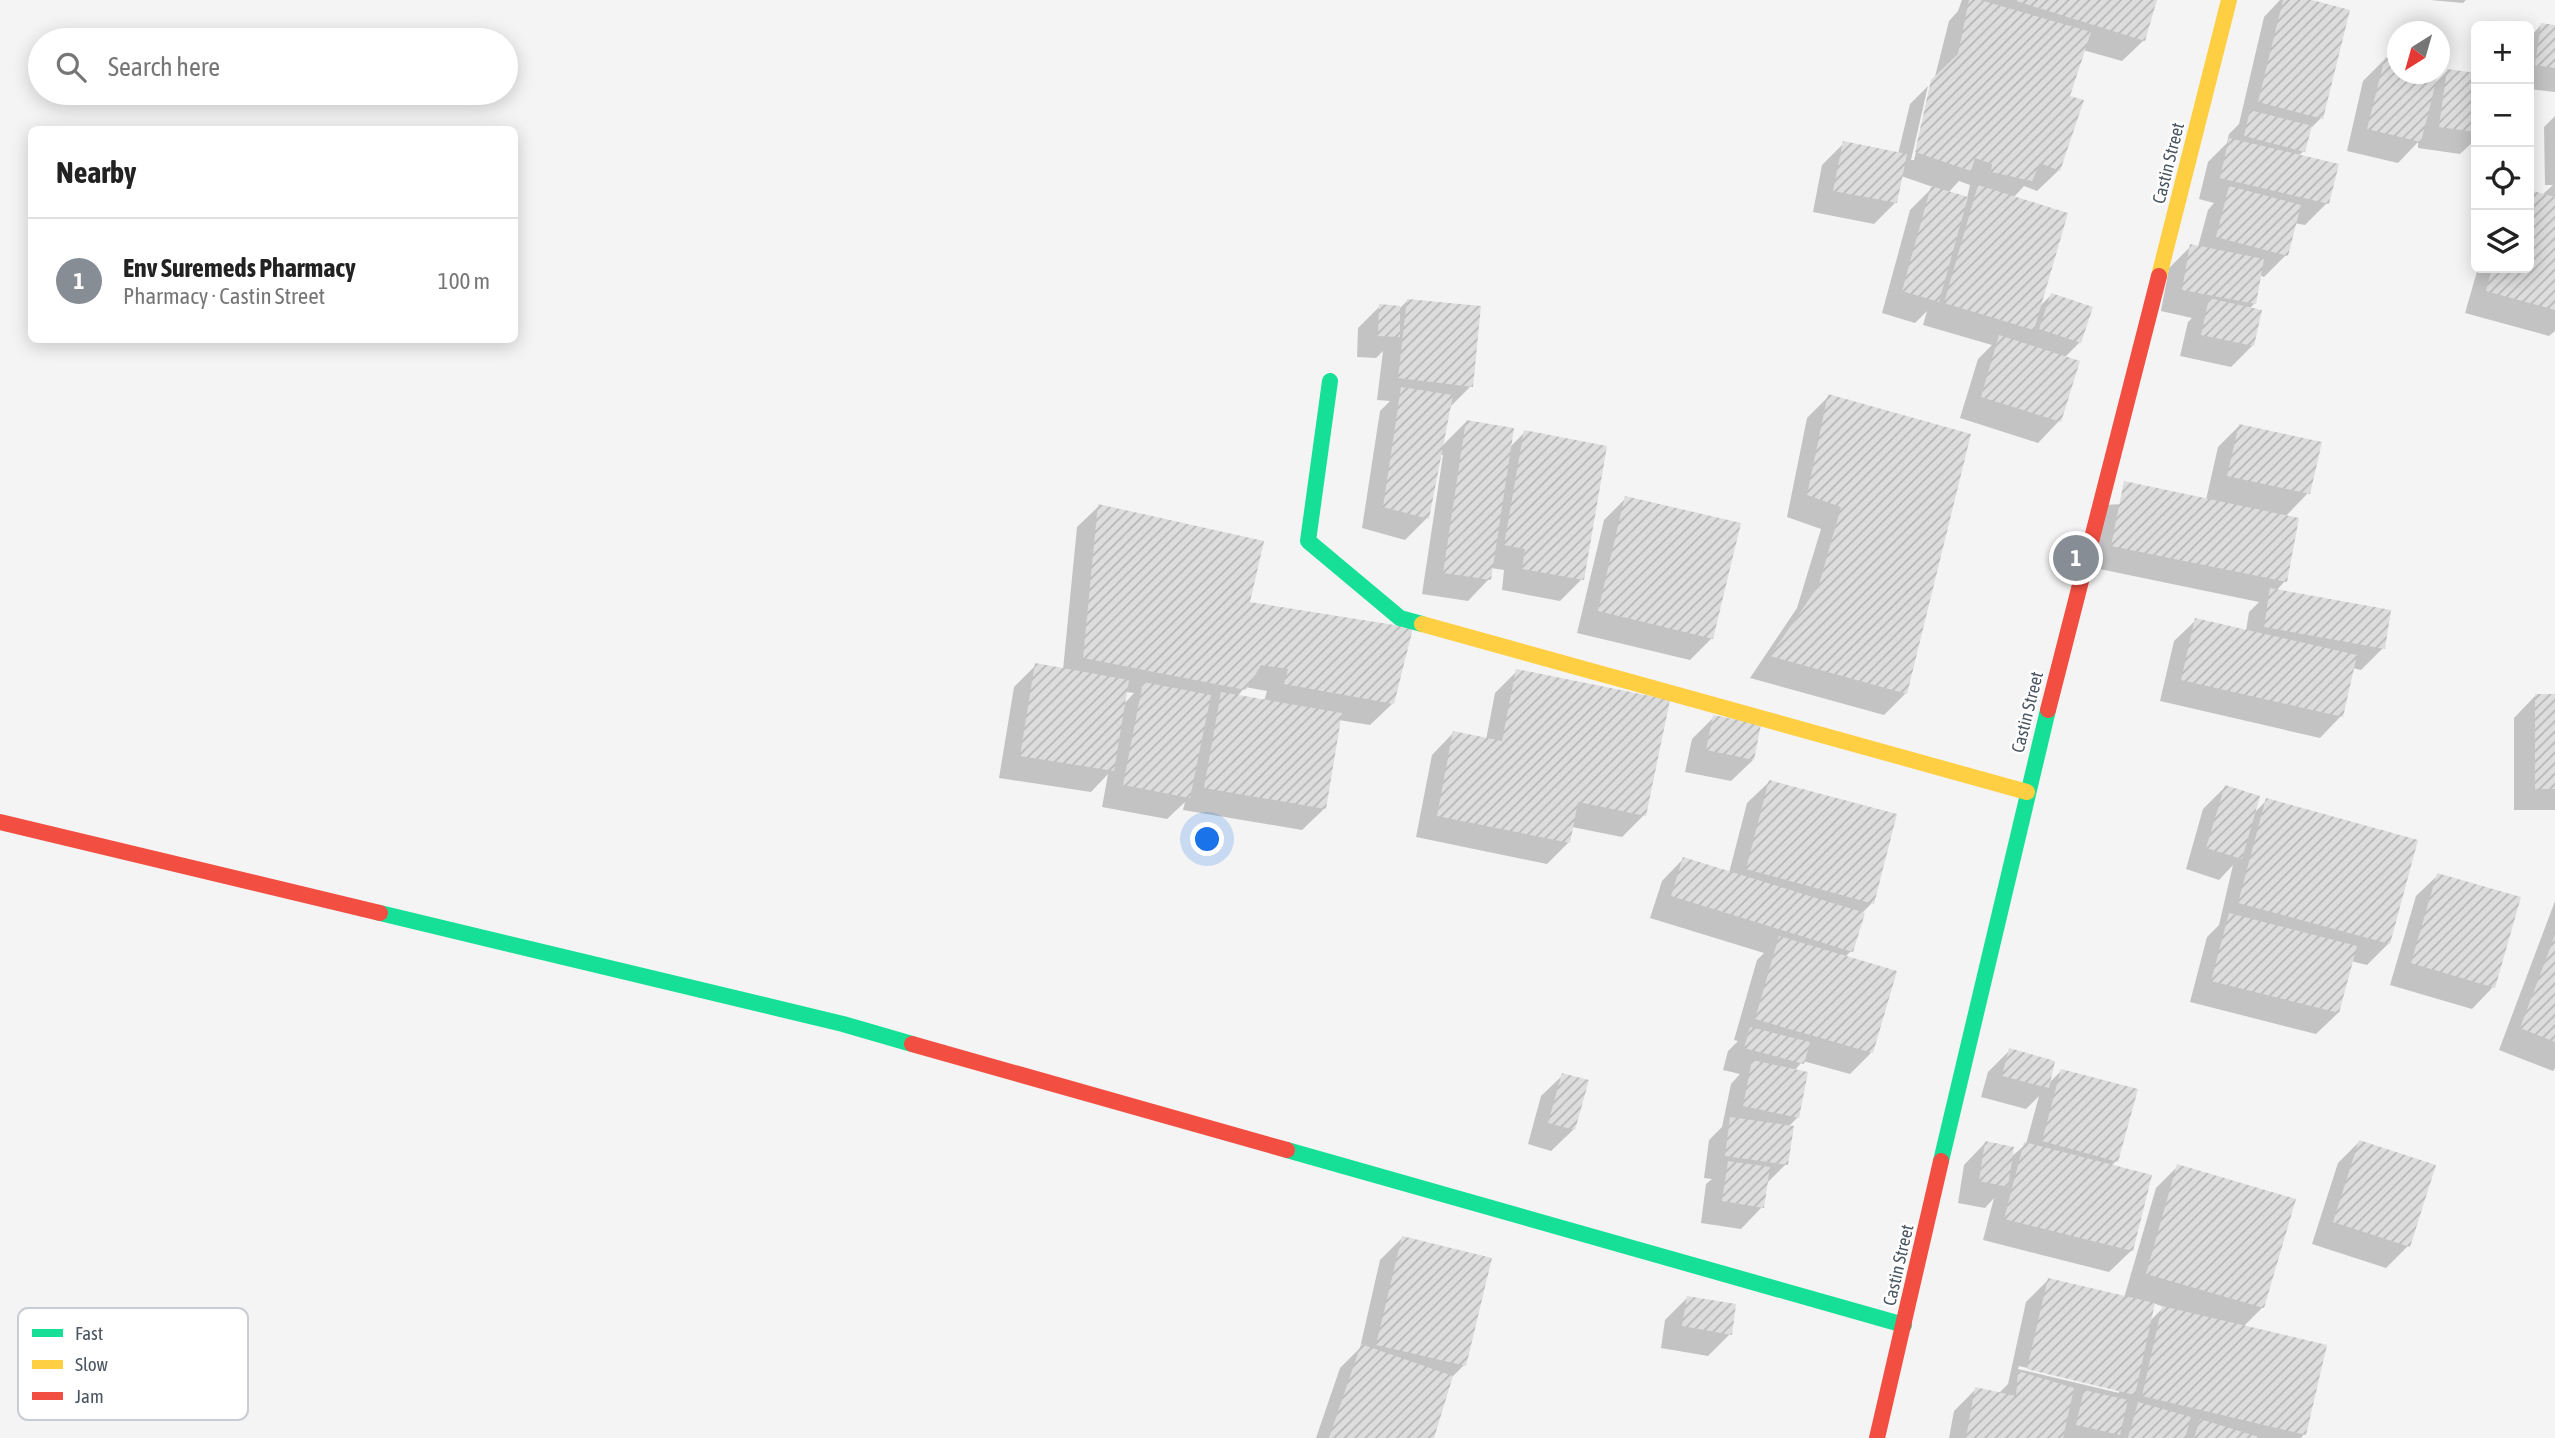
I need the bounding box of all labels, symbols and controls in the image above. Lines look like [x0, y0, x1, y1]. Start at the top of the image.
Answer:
north arrow [2387, 21, 2450, 84]
map controls [2471, 21, 2534, 273]
button: + [2471, 21, 2534, 84]
search box [28, 28, 518, 105]
icon: search [52, 48, 90, 86]
text: Search here [108, 52, 220, 82]
button: − [2471, 84, 2534, 147]
street label: Castin Street [2148, 120, 2188, 206]
button: locate [2471, 147, 2534, 210]
text: Nearby [56, 155, 136, 189]
button: layers [2471, 210, 2534, 273]
text: Env Suremeds Pharmacy [123, 253, 356, 283]
text: 1 [74, 268, 84, 294]
text: 100 m [438, 268, 490, 294]
text: Pharmacy · Castin Street [123, 283, 325, 309]
pin: 1 [2053, 532, 2099, 584]
street label: Castin Street [2007, 669, 2047, 755]
your location [1190, 822, 1224, 856]
street label: Castin Street [1878, 1222, 1918, 1308]
legend [18, 1308, 248, 1420]
text: Fast [75, 1322, 103, 1344]
text: Slow [75, 1353, 109, 1375]
text: Jam [75, 1385, 104, 1407]

